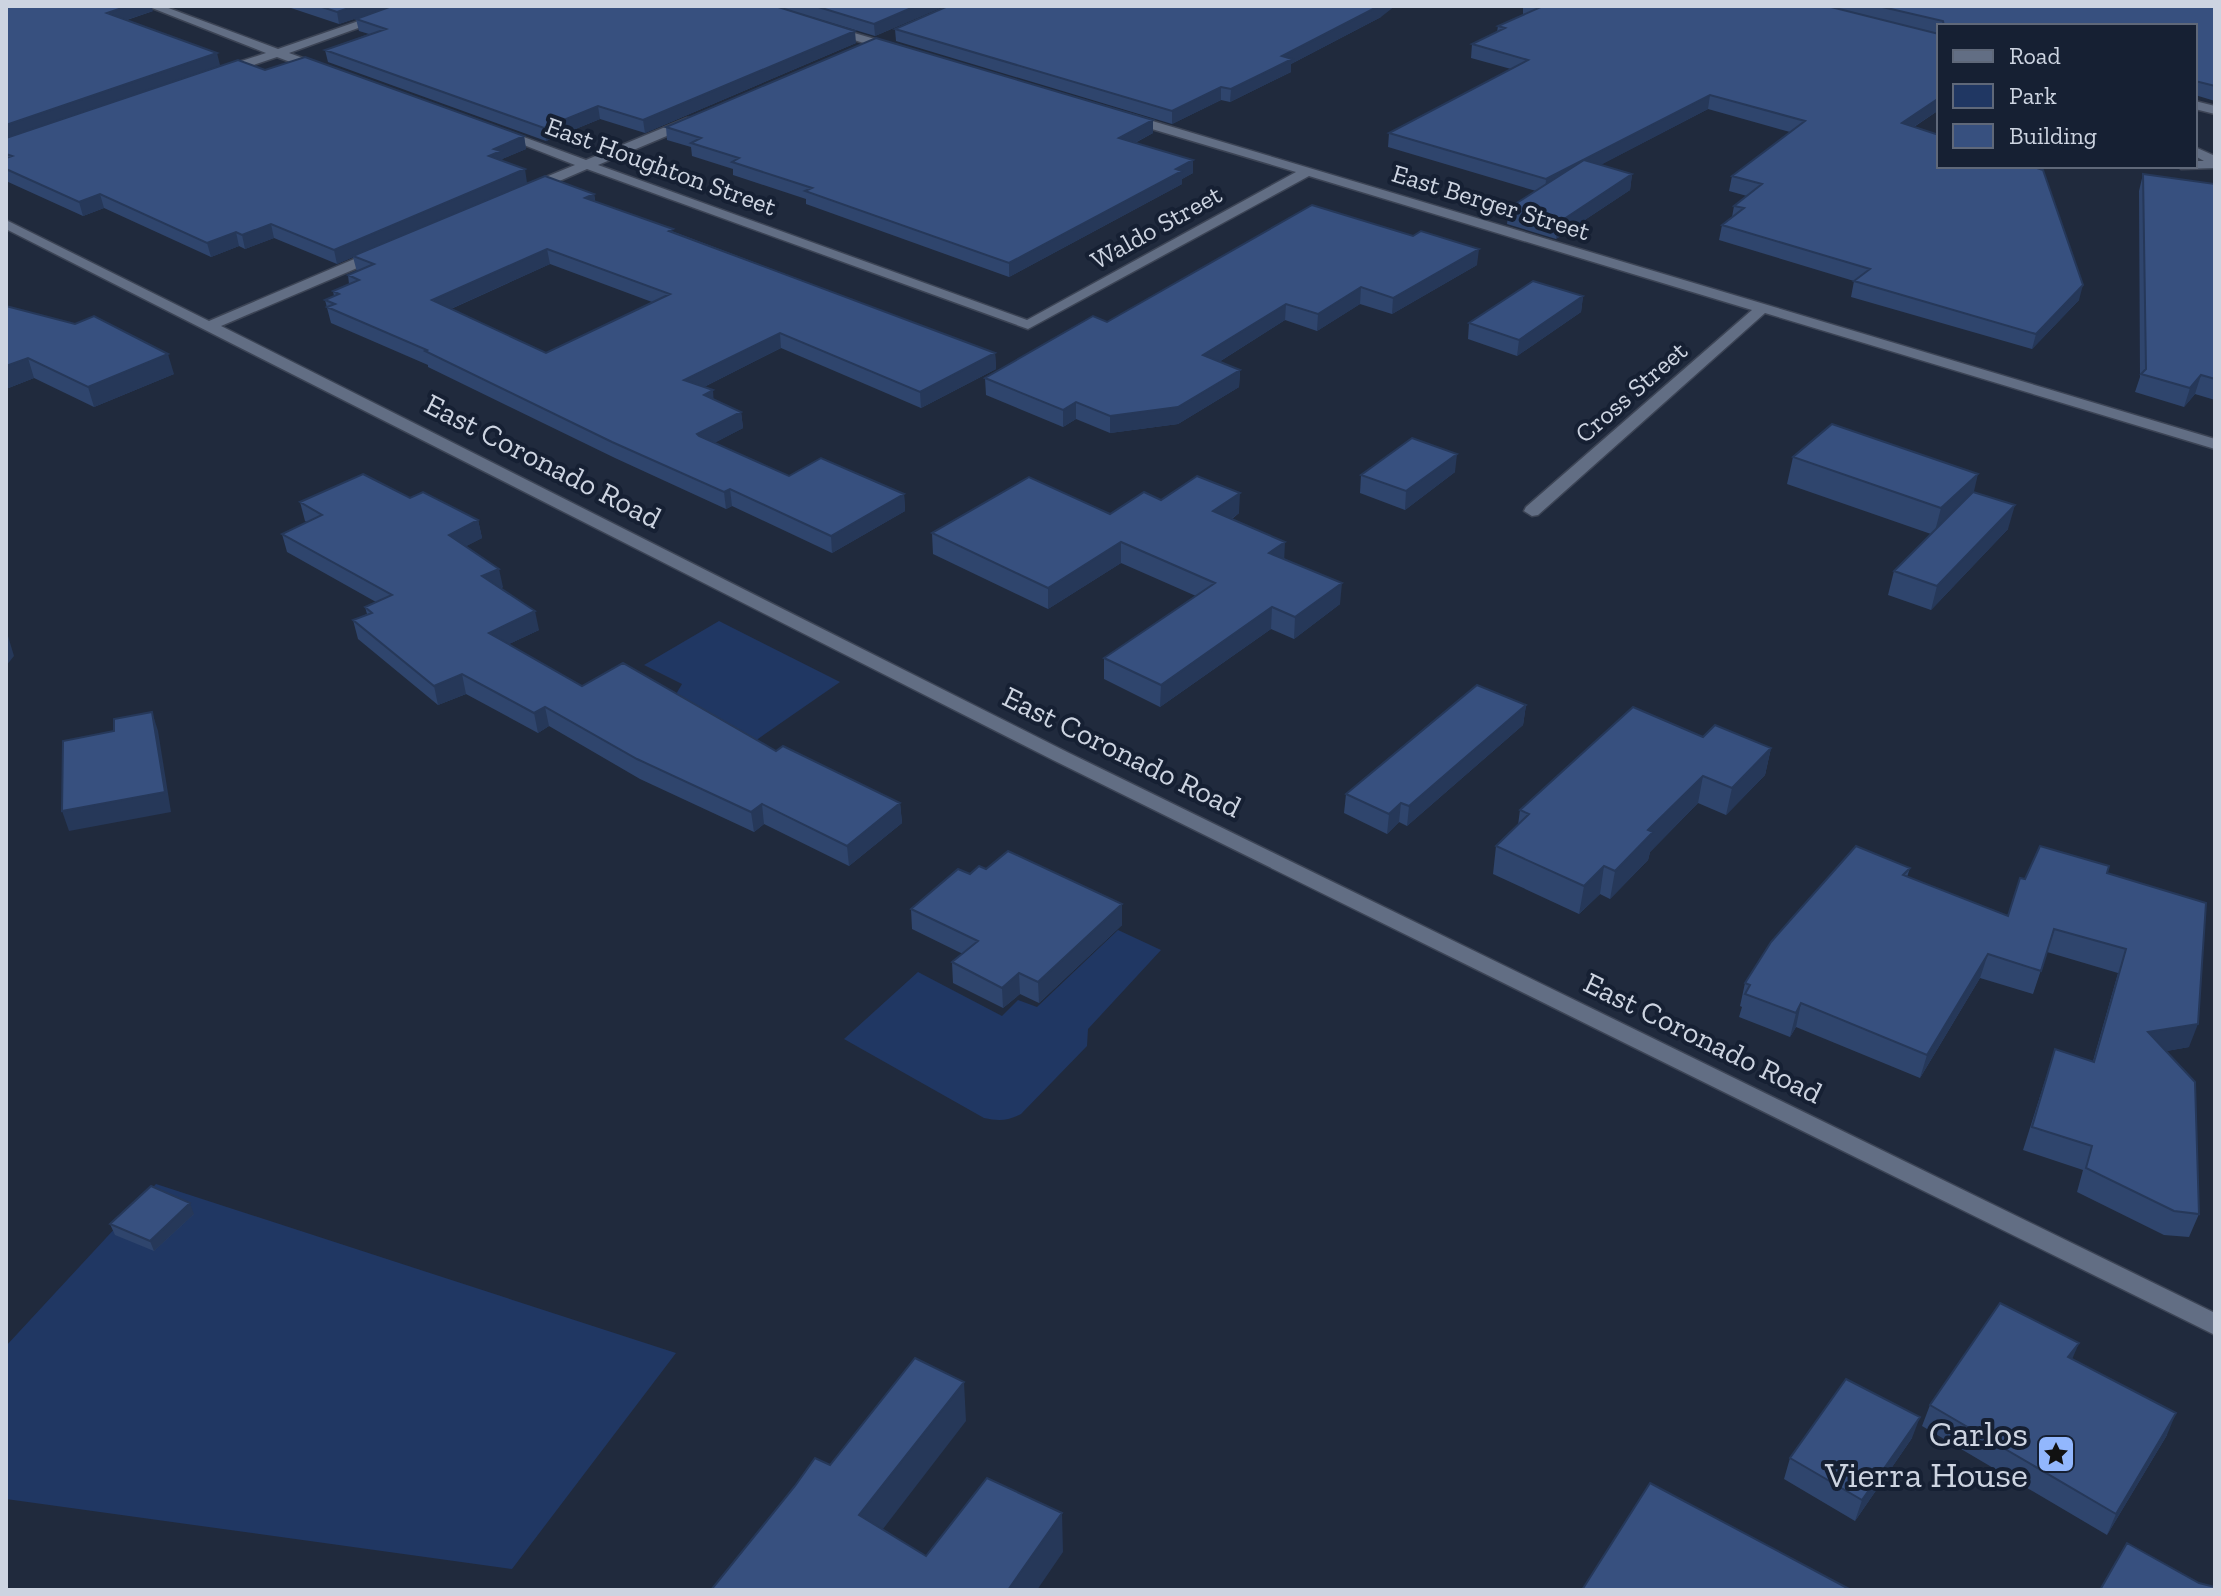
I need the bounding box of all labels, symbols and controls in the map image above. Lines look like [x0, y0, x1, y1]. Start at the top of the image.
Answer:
legend [1937, 24, 2197, 168]
text: Road [2009, 41, 2061, 70]
text: Park [2009, 81, 2057, 110]
street label: East Houghton Street [541, 109, 781, 223]
text: Building [2009, 121, 2097, 150]
street label: East Berger Street [1388, 157, 1594, 247]
street label: Waldo Street [1085, 178, 1227, 276]
street label: Cross Street [1568, 334, 1694, 449]
street label: East Coronado Road [419, 386, 668, 536]
street label: East Coronado Road [997, 679, 1248, 826]
street label: East Coronado Road [1578, 965, 1829, 1112]
place label: Carlos Vierra House [1824, 1412, 2028, 1496]
place icon: Carlos Vierra House [2035, 1433, 2077, 1475]

